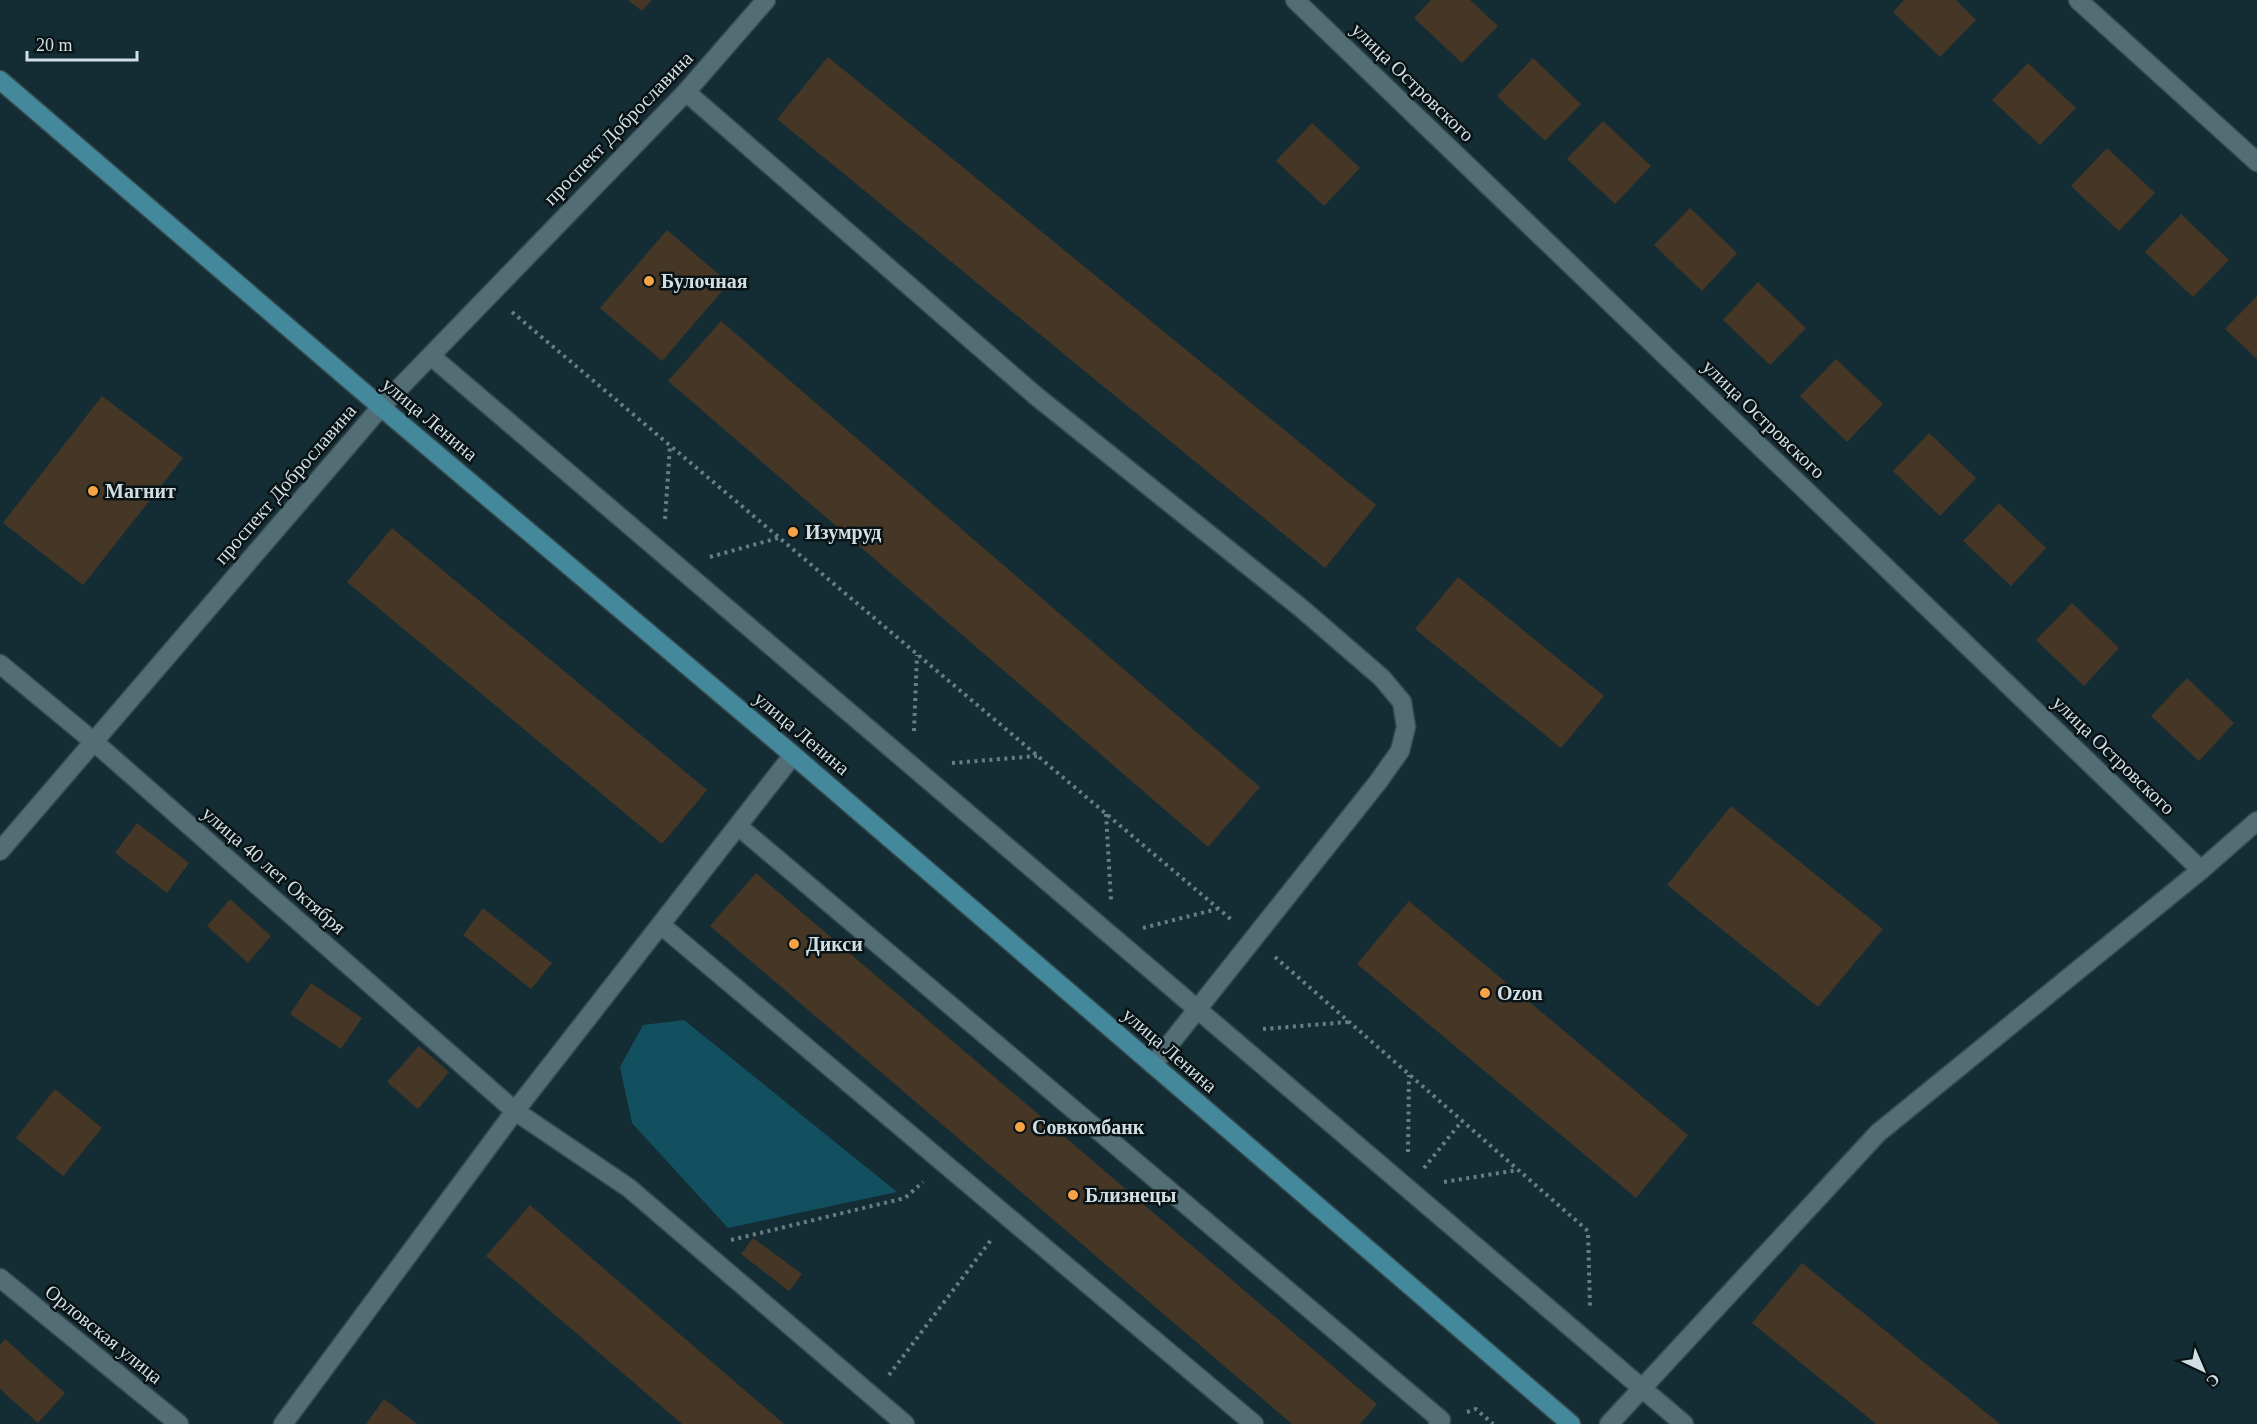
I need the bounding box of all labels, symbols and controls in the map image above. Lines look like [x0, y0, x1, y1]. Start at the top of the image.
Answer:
street label: улица Островского [1347, 18, 1479, 147]
scale bar [27, 24, 136, 62]
text: 20 m [36, 35, 73, 55]
street label: проспект Доброславина [539, 47, 698, 210]
place label: Булочная [661, 270, 748, 293]
marker: Булочная [642, 274, 656, 288]
street label: улица Островского [1698, 355, 1830, 484]
street label: улица Ленина [377, 373, 482, 466]
street label: проспект Доброславина [210, 399, 361, 569]
place label: Магнит [105, 480, 176, 502]
marker: Магнит [86, 484, 100, 498]
place label: Изумруд [805, 521, 881, 544]
marker: Изумруд [786, 525, 800, 539]
street label: улица Ленина [749, 687, 854, 780]
street label: улица Островского [2048, 691, 2180, 820]
street label: улица 40 лет Октября [197, 802, 350, 939]
place label: Дикси [806, 933, 863, 956]
marker: Дикси [787, 937, 801, 951]
place label: Ozon [1497, 982, 1543, 1004]
marker: Ozon [1478, 986, 1492, 1000]
street label: улица Ленина [1118, 1003, 1222, 1098]
place label: Совкомбанк [1032, 1116, 1145, 1138]
marker: Совкомбанк [1013, 1120, 1027, 1134]
place label: Близнецы [1085, 1184, 1177, 1206]
marker: Близнецы [1066, 1188, 1080, 1202]
street label: Орловская улица [40, 1280, 167, 1389]
north arrow [2173, 1340, 2233, 1400]
text: С [2203, 1370, 2223, 1391]

